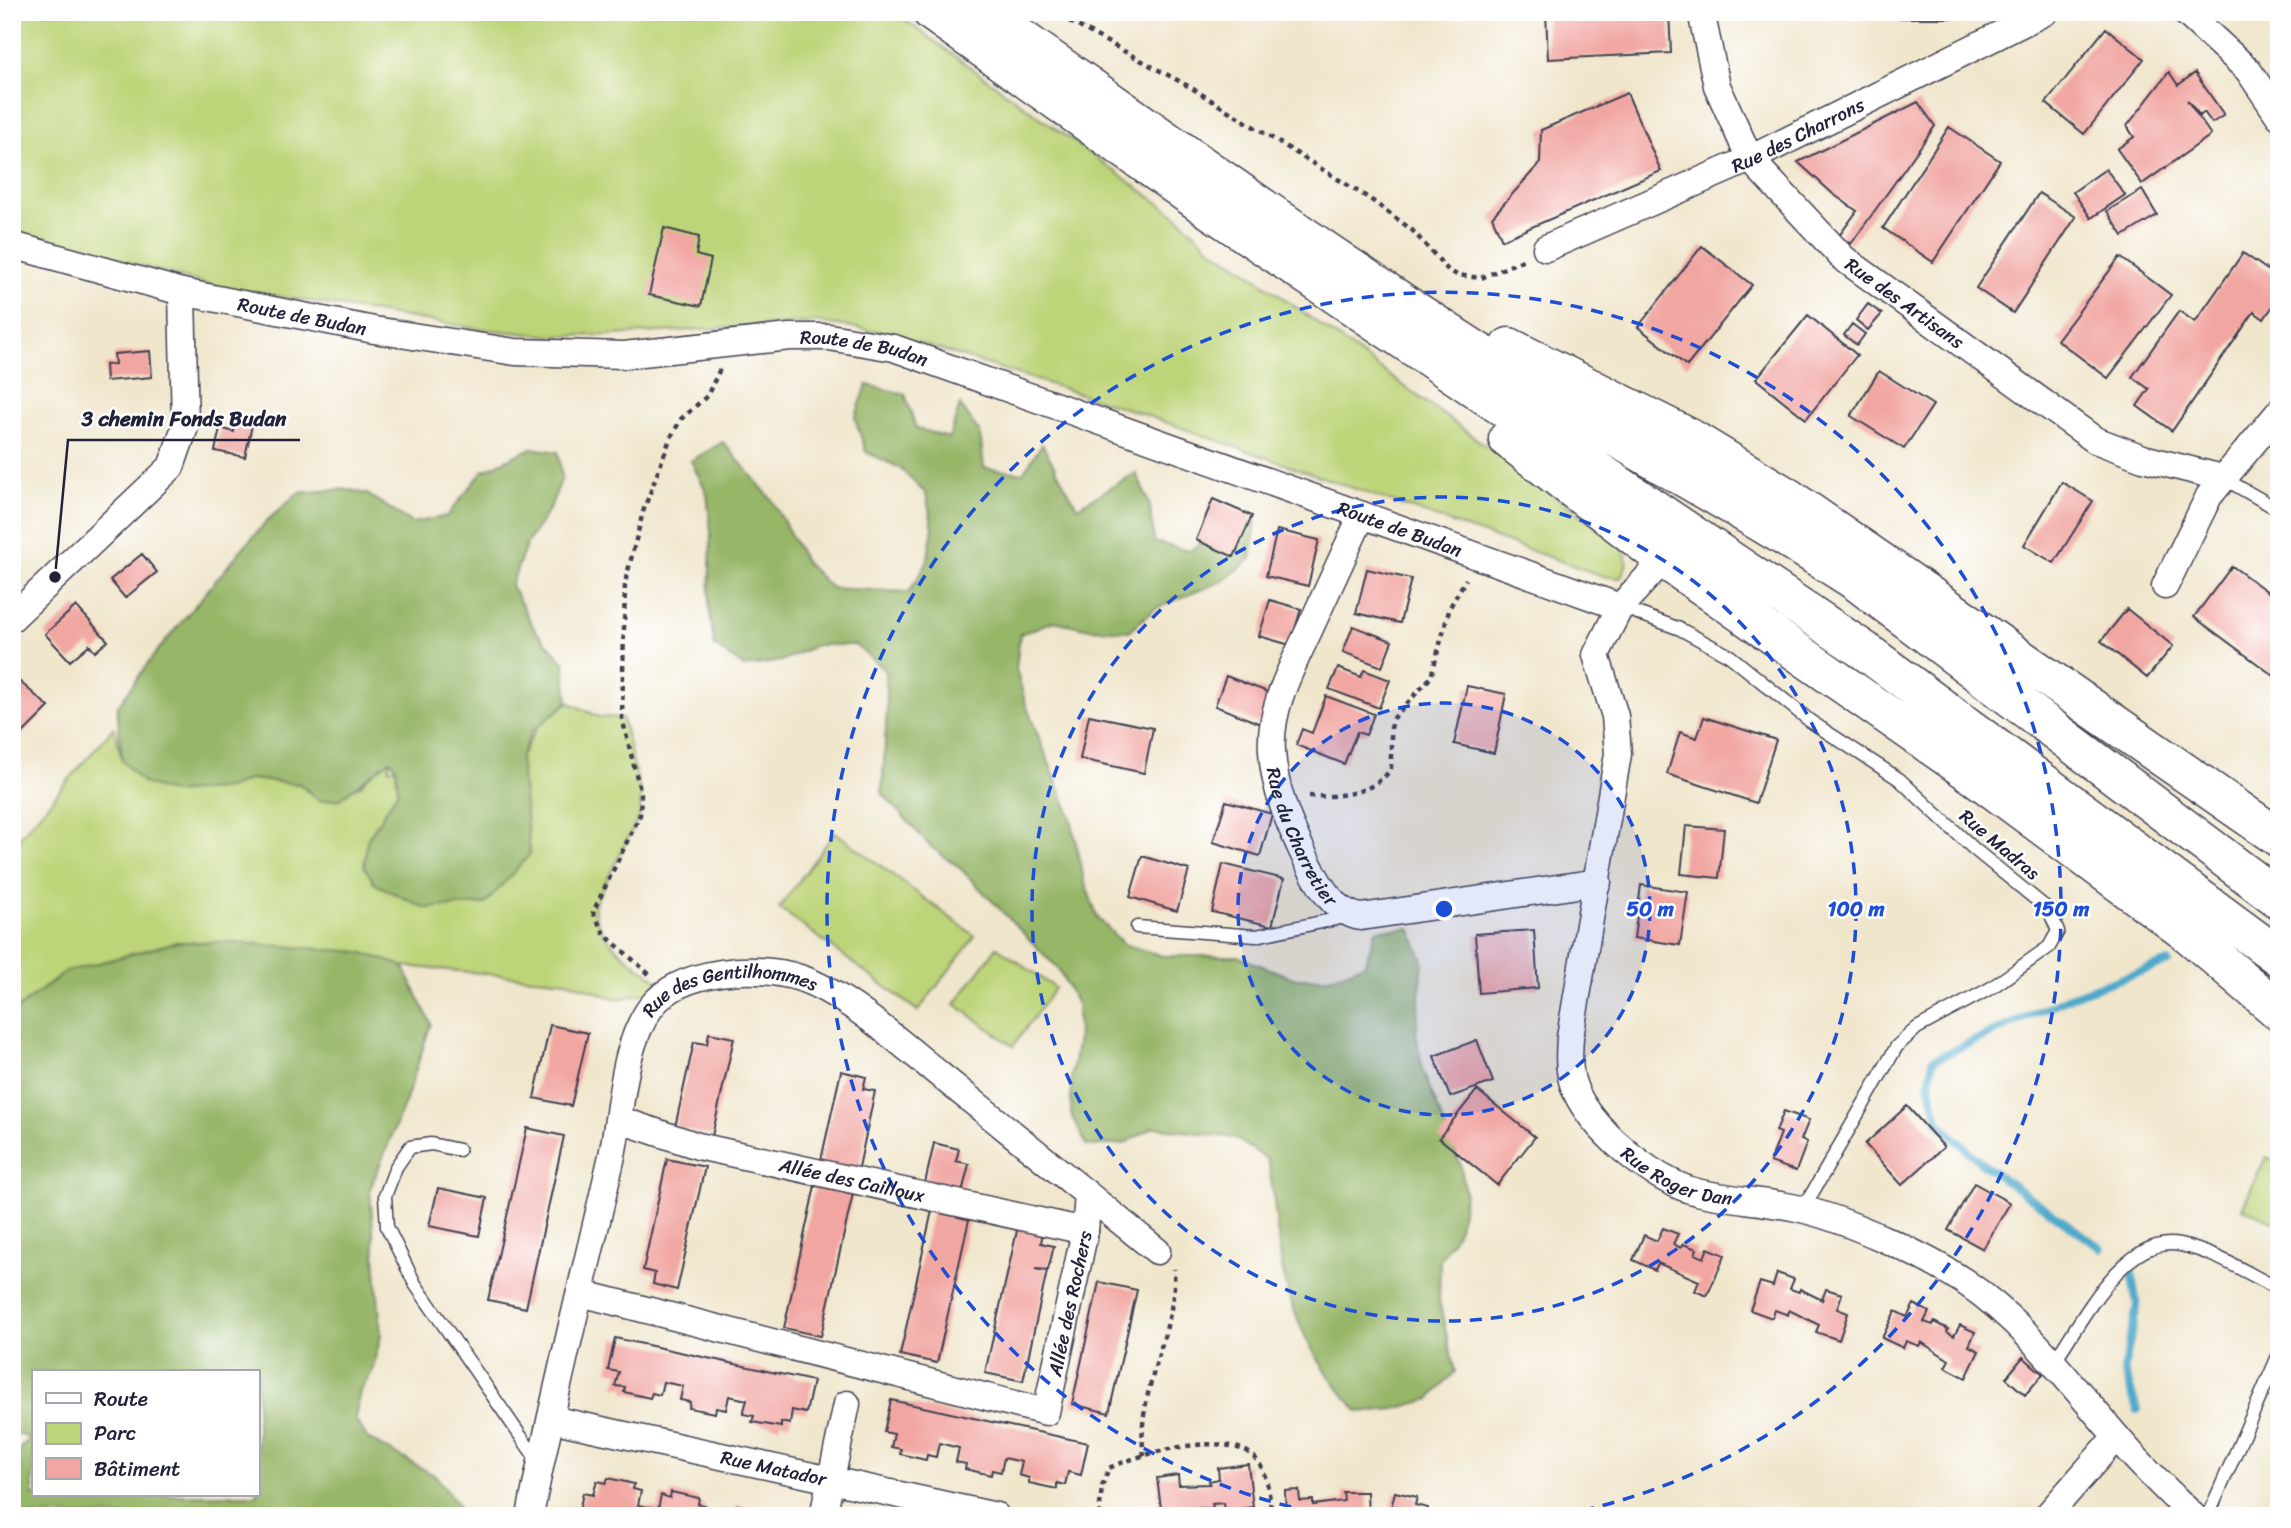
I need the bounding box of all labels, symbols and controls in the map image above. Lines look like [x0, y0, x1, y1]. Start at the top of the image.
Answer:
street label: Rue des Charrons [1726, 88, 1871, 182]
street label: Rue des Artisans [1838, 249, 1971, 358]
street label: Route de Budan [235, 287, 369, 345]
street label: Route de Budan [800, 321, 933, 376]
callout: 3 chemin Fonds Budan [68, 398, 300, 440]
text: 3 chemin Fonds Budan [80, 400, 287, 438]
street label: Route de Budan [1333, 492, 1467, 566]
street label: Rue du Charretier [1257, 765, 1347, 915]
street label: Rue Madras [1952, 800, 2048, 888]
text: 50 m [1626, 890, 1675, 928]
text: 100 m [1827, 890, 1885, 928]
text: 150 m [2033, 890, 2090, 928]
centre of rings [1432, 897, 1456, 921]
street label: Rue des Gentilhommes [633, 955, 824, 1024]
street label: Rue Roger Dan [1613, 1138, 1735, 1215]
street label: Allée des Cailloux [775, 1148, 928, 1212]
street label: Allée des Rochers [1038, 1227, 1102, 1380]
legend [32, 1370, 259, 1496]
text: Route [94, 1380, 148, 1418]
text: Parc [94, 1414, 136, 1452]
street label: Rue Matador [718, 1440, 831, 1496]
text: Bâtiment [94, 1450, 180, 1488]

